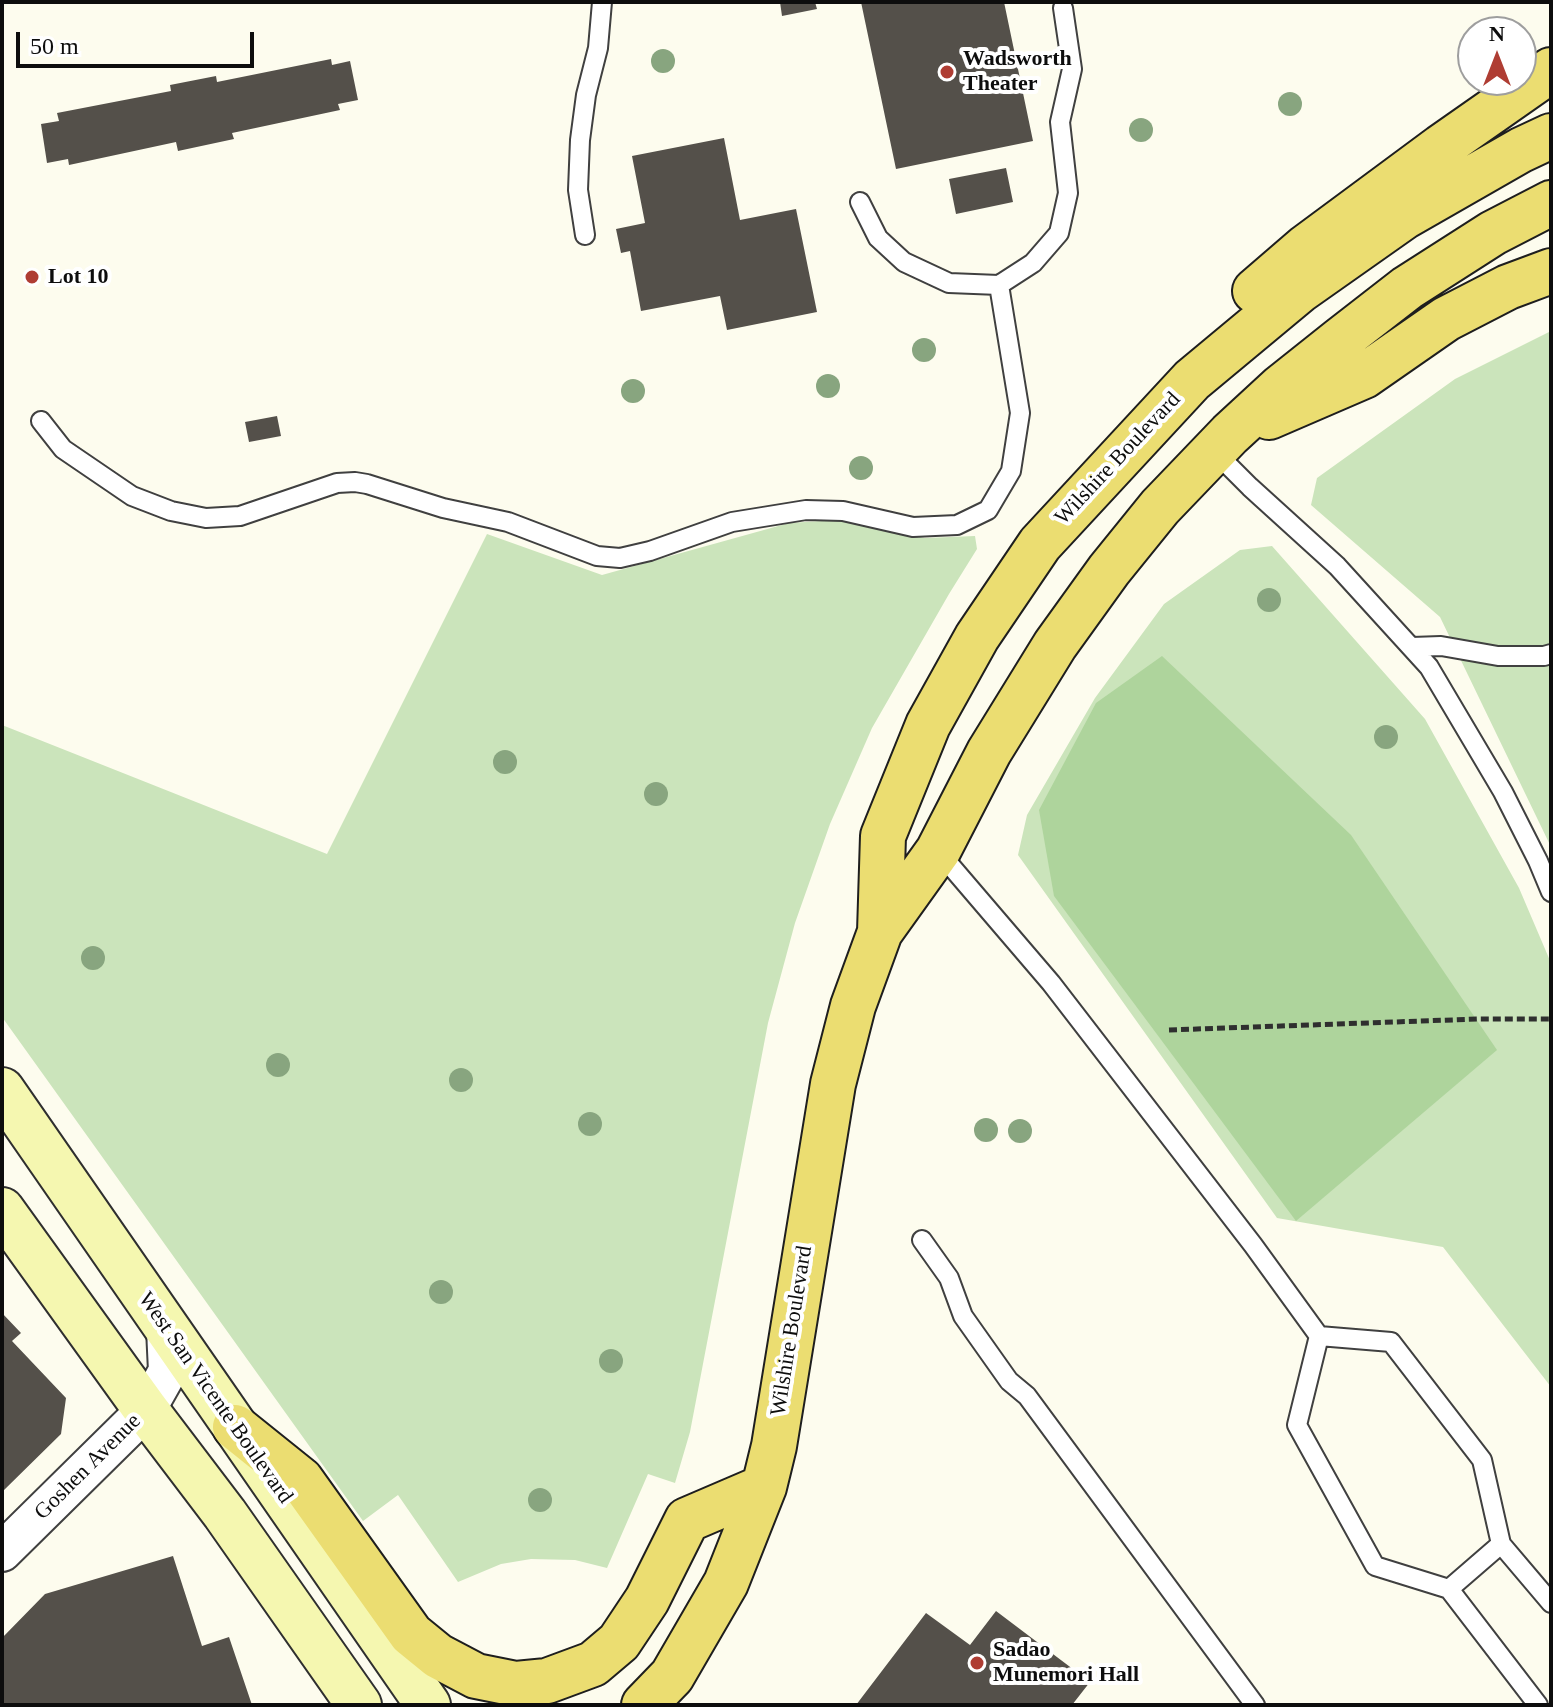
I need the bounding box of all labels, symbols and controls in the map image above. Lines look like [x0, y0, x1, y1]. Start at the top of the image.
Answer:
scale bar [20, 16, 258, 66]
north arrow [1457, 16, 1537, 96]
text: N [1489, 21, 1505, 46]
text: 50 m [30, 33, 79, 59]
place label: Wadsworth Theater [963, 46, 1072, 98]
marker: Wadsworth Theater [938, 63, 956, 81]
place label: Lot 10 [48, 264, 108, 290]
marker: Lot 10 [23, 268, 41, 286]
street label: Wilshire Boulevard [1050, 387, 1186, 531]
street label: Wilshire Boulevard [766, 1244, 818, 1418]
street label: West San Vicente Boulevard [132, 1287, 298, 1509]
street label: Goshen Avenue [29, 1408, 147, 1526]
place label: Sadao Munemori Hall [993, 1637, 1139, 1688]
marker: Sadao Munemori Hall [968, 1654, 986, 1672]

